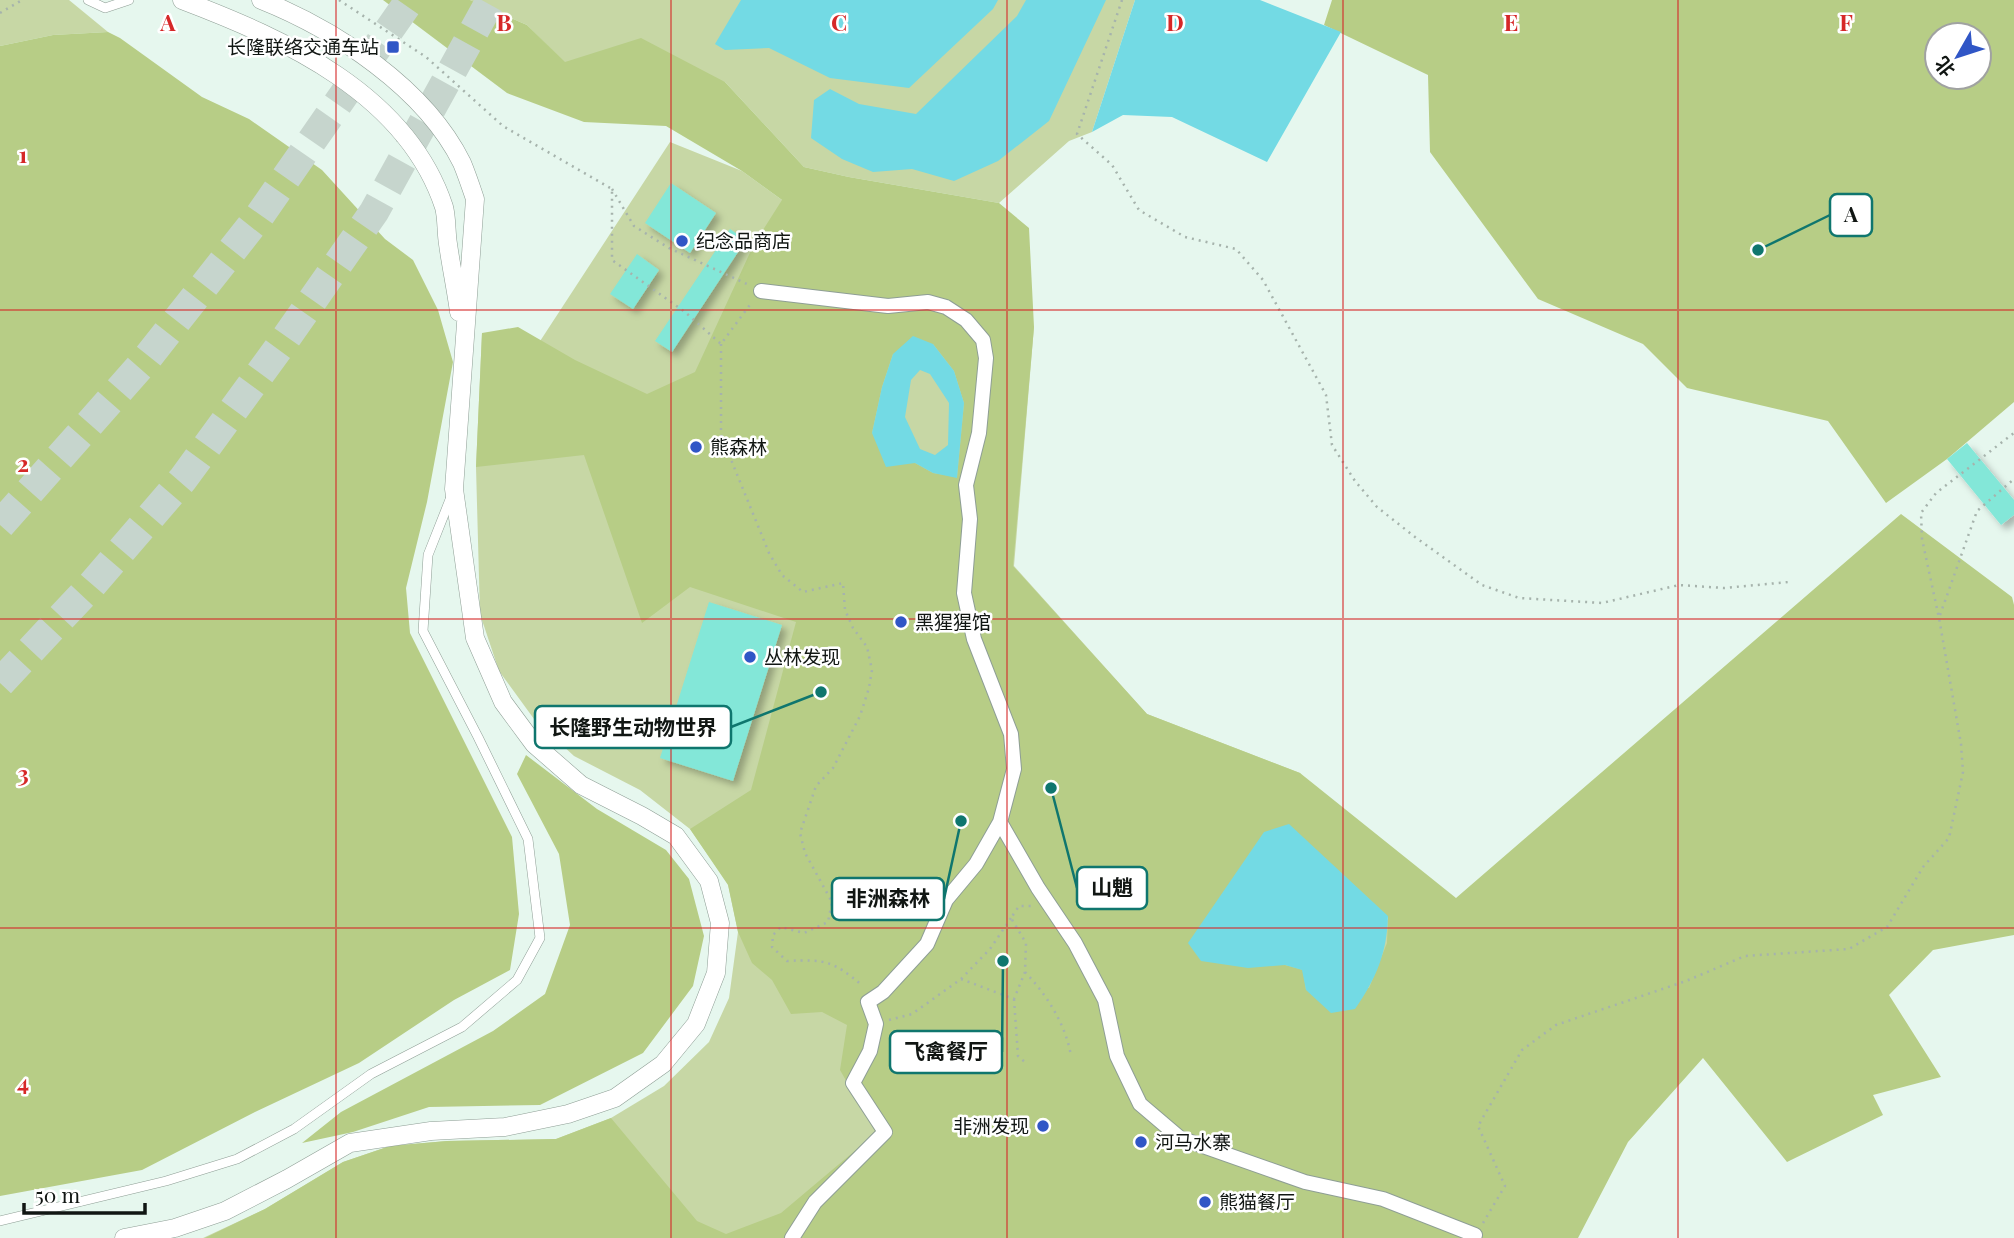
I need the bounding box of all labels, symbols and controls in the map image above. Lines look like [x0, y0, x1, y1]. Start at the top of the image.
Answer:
text: A [159, 6, 176, 37]
text: B [496, 6, 512, 37]
text: C [831, 6, 847, 37]
text: D [1166, 6, 1184, 37]
text: E [1504, 6, 1518, 37]
text: F [1839, 6, 1853, 37]
north arrow [1923, 21, 1993, 91]
place label: 长隆联络交通车站 [227, 33, 379, 59]
marker: 长隆联络交通车站 [385, 39, 401, 55]
text: 北 [1928, 52, 1960, 83]
text: 1 [19, 138, 28, 169]
callout: A [1830, 194, 1872, 236]
text: A [1843, 199, 1859, 227]
place label: 纪念品商店 [696, 227, 791, 253]
marker: 纪念品商店 [674, 233, 690, 249]
place label: 熊森林 [710, 433, 767, 459]
marker: 熊森林 [688, 439, 704, 455]
text: 2 [17, 447, 29, 478]
place label: 黑猩猩馆 [915, 608, 991, 634]
marker: 黑猩猩馆 [893, 614, 909, 630]
place label: 丛林发现 [764, 643, 840, 669]
marker: 丛林发现 [742, 649, 758, 665]
callout: 长隆野生动物世界 [535, 706, 731, 748]
text: 长隆野生动物世界 [549, 712, 717, 740]
text: 3 [17, 757, 29, 788]
callout: 山魈 [1077, 867, 1147, 909]
text: 山魈 [1091, 872, 1133, 900]
callout: 非洲森林 [832, 878, 944, 920]
text: 非洲森林 [846, 883, 930, 911]
callout: 飞禽餐厅 [890, 1031, 1002, 1073]
text: 飞禽餐厅 [904, 1036, 988, 1064]
text: 4 [17, 1066, 29, 1097]
place label: 非洲发现 [953, 1112, 1029, 1138]
marker: 非洲发现 [1035, 1118, 1051, 1134]
place label: 河马水寨 [1155, 1128, 1231, 1154]
marker: 河马水寨 [1133, 1134, 1149, 1150]
scale bar [24, 1172, 145, 1216]
text: 50 m [35, 1180, 81, 1208]
place label: 熊猫餐厅 [1219, 1188, 1295, 1214]
marker: 熊猫餐厅 [1197, 1194, 1213, 1210]

